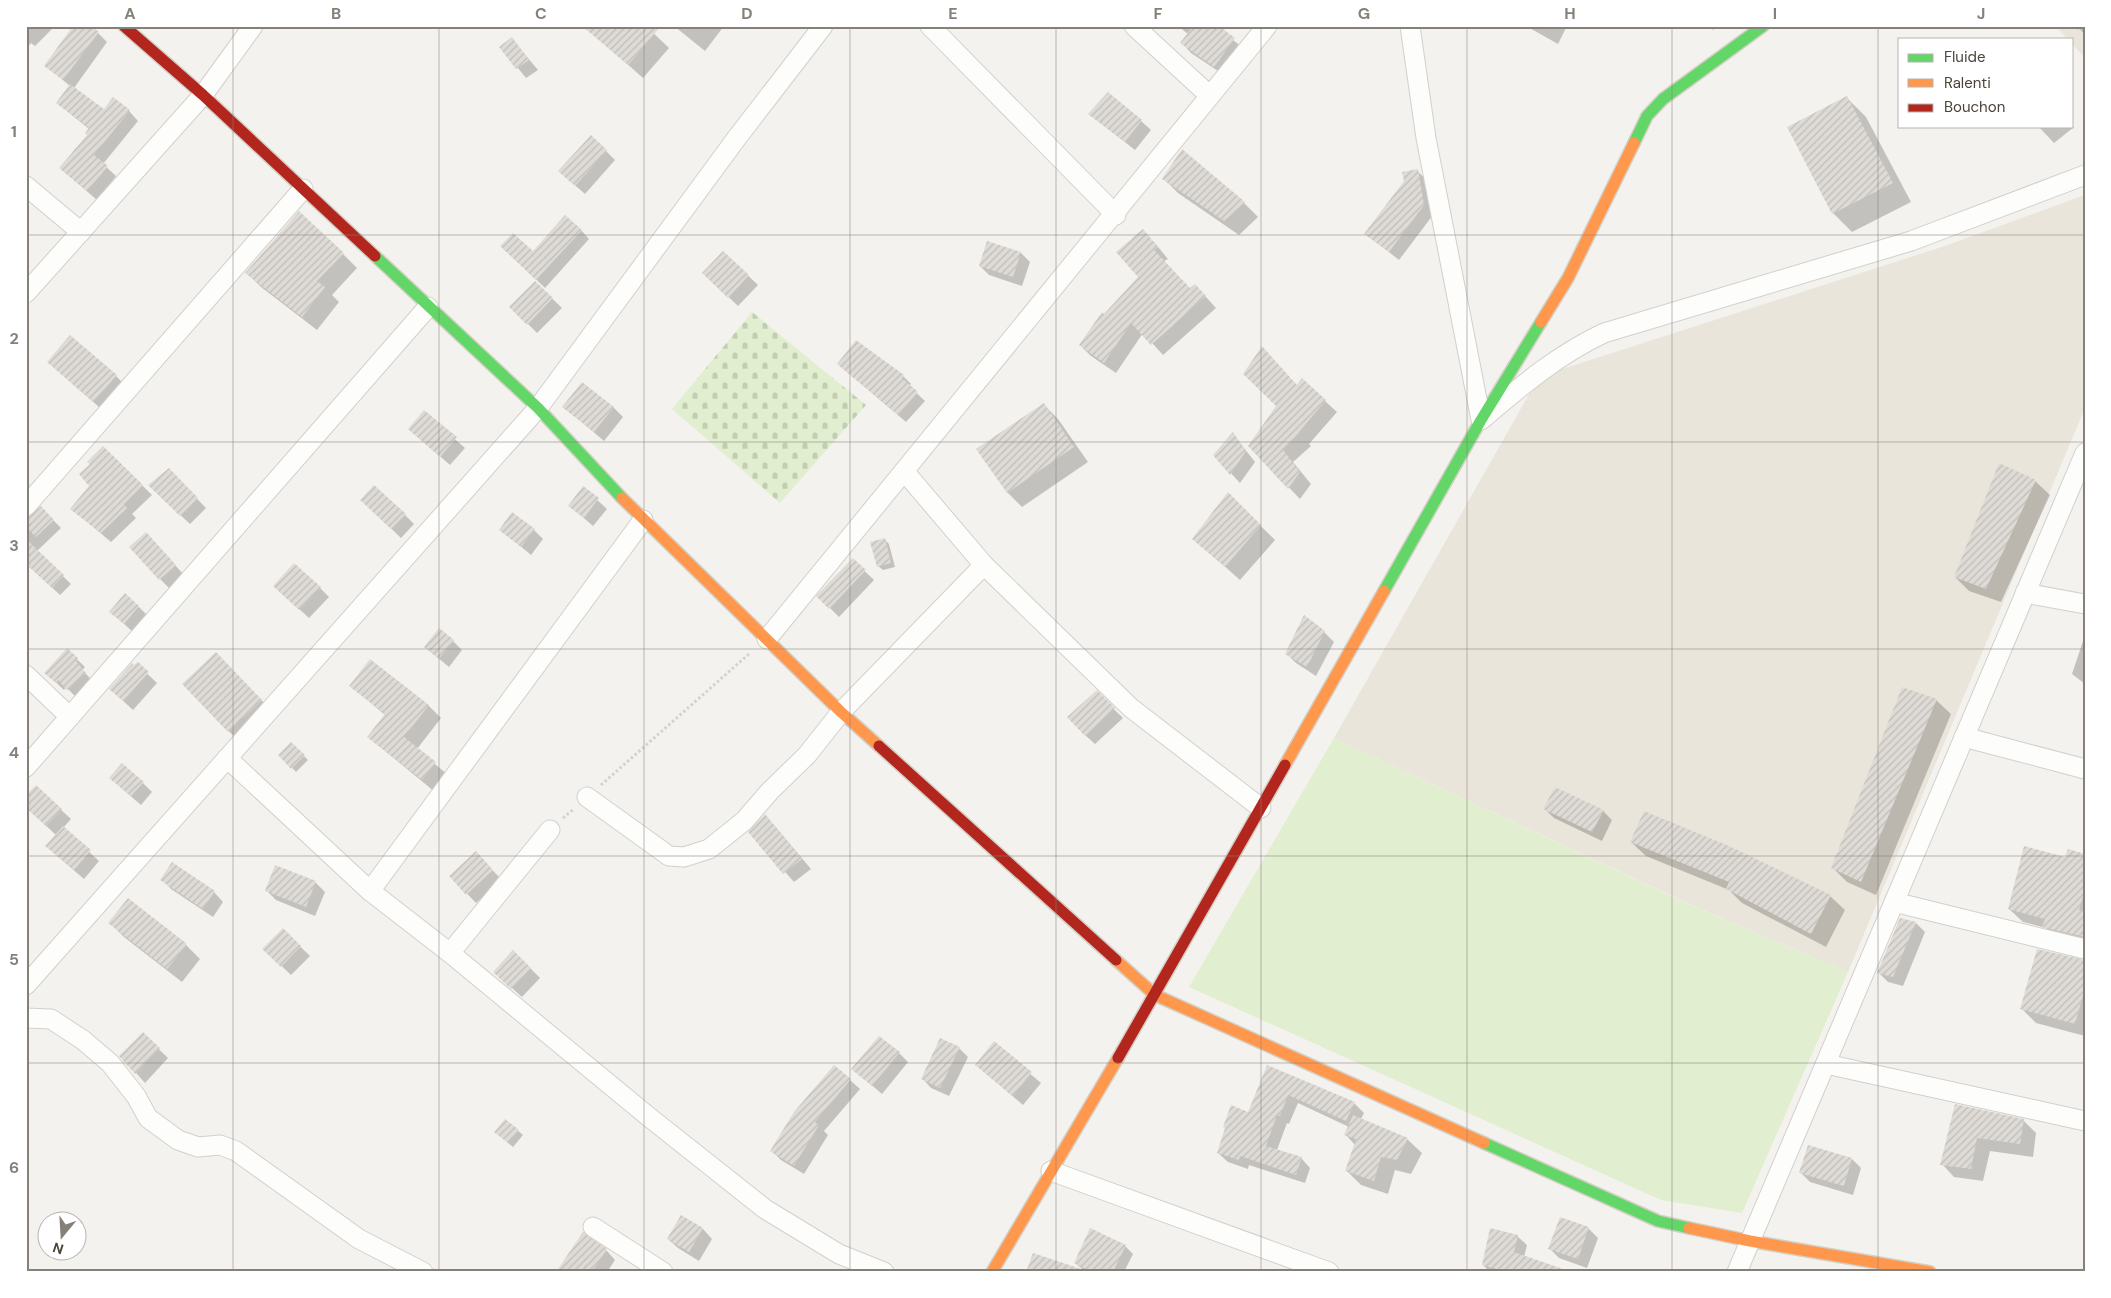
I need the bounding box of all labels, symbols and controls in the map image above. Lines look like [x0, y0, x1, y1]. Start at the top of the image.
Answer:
text: A [124, 3, 136, 24]
text: B [331, 3, 341, 24]
text: C [535, 3, 547, 24]
text: D [741, 3, 753, 24]
text: E [948, 3, 958, 24]
text: F [1154, 3, 1163, 24]
text: G [1358, 3, 1370, 24]
text: H [1564, 3, 1576, 24]
text: I [1773, 3, 1777, 24]
text: J [1977, 3, 1985, 24]
legend [1898, 38, 2074, 128]
text: Fluide [1944, 47, 1986, 67]
text: Ralenti [1944, 73, 1991, 93]
text: Bouchon [1944, 97, 2005, 117]
text: 1 [11, 121, 17, 142]
text: 2 [9, 328, 19, 349]
text: 3 [9, 535, 19, 556]
text: 4 [9, 742, 19, 763]
text: 5 [9, 949, 19, 970]
text: 6 [9, 1157, 19, 1178]
north arrow [38, 1210, 88, 1260]
text: N [50, 1238, 66, 1259]

